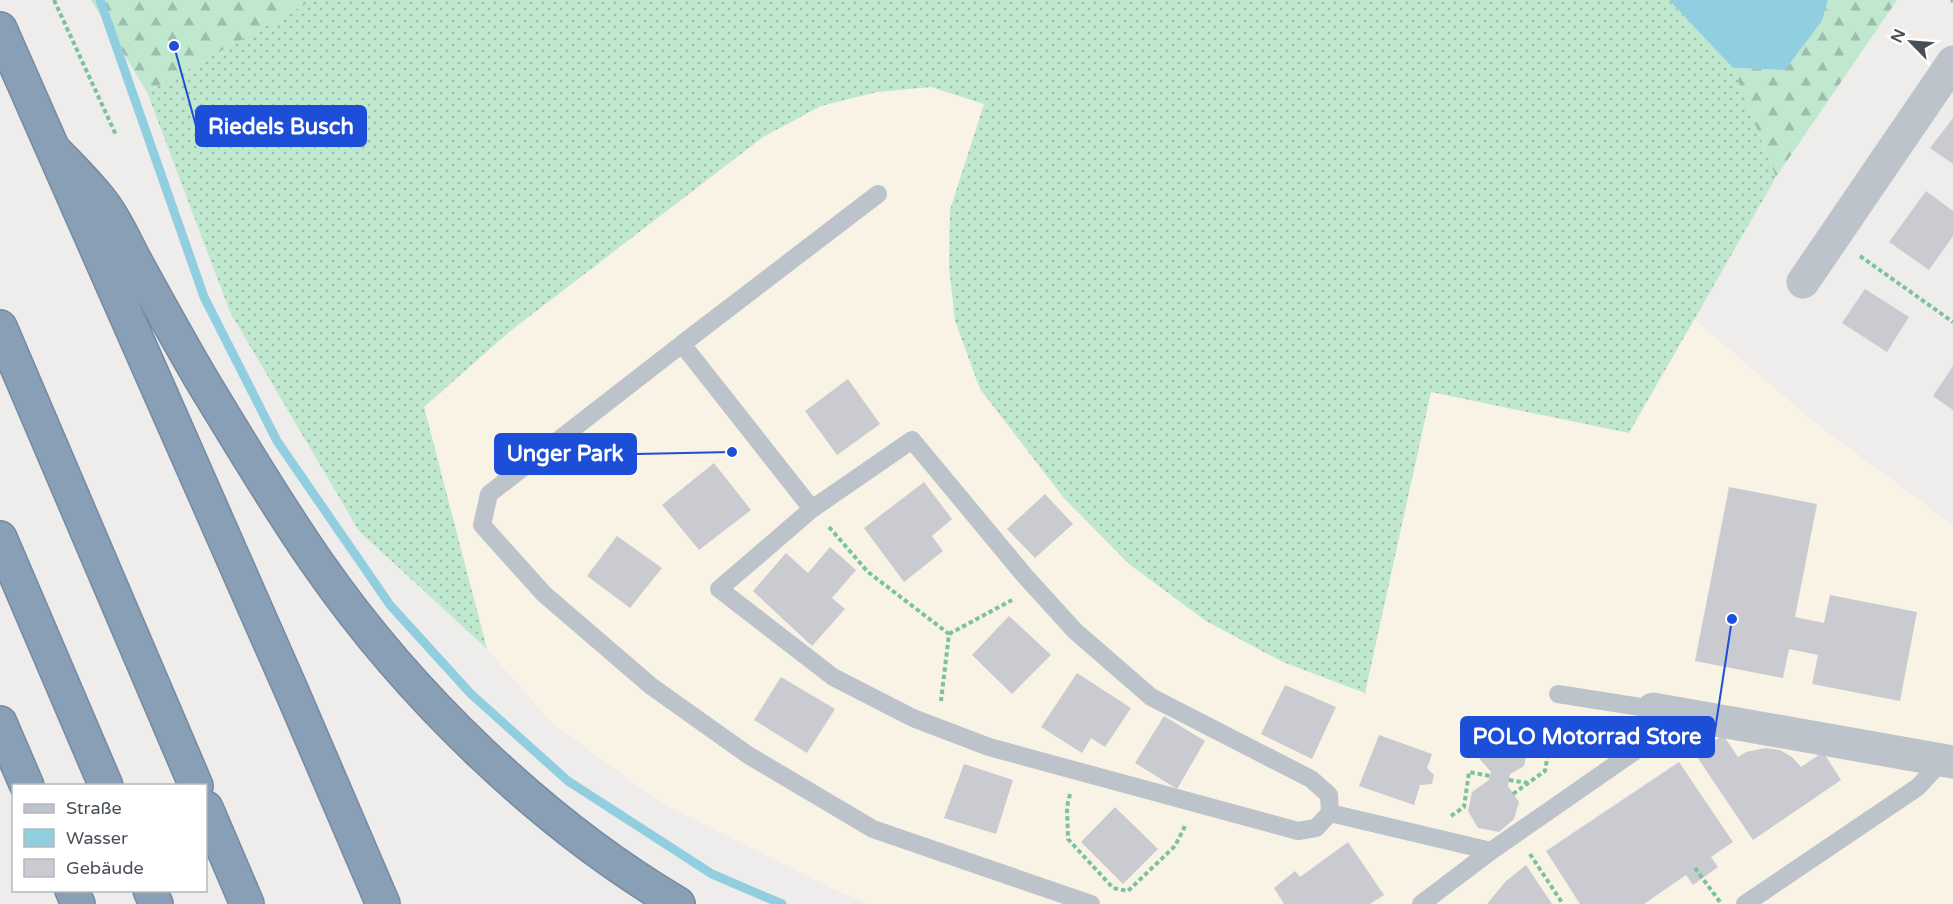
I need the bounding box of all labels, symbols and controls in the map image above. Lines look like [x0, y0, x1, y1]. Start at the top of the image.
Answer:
north arrow [1881, 12, 1941, 72]
text: N [1887, 26, 1910, 46]
callout: Riedels Busch [196, 106, 366, 146]
text: Riedels Busch [208, 114, 354, 140]
callout: Unger Park [495, 434, 636, 474]
text: Unger Park [506, 441, 624, 467]
callout: POLO Motorrad Store [1461, 717, 1714, 757]
text: POLO Motorrad Store [1473, 724, 1701, 750]
legend [12, 784, 207, 892]
text: Straße [66, 797, 122, 819]
text: Wasser [66, 827, 128, 849]
text: Gebäude [66, 857, 144, 879]

